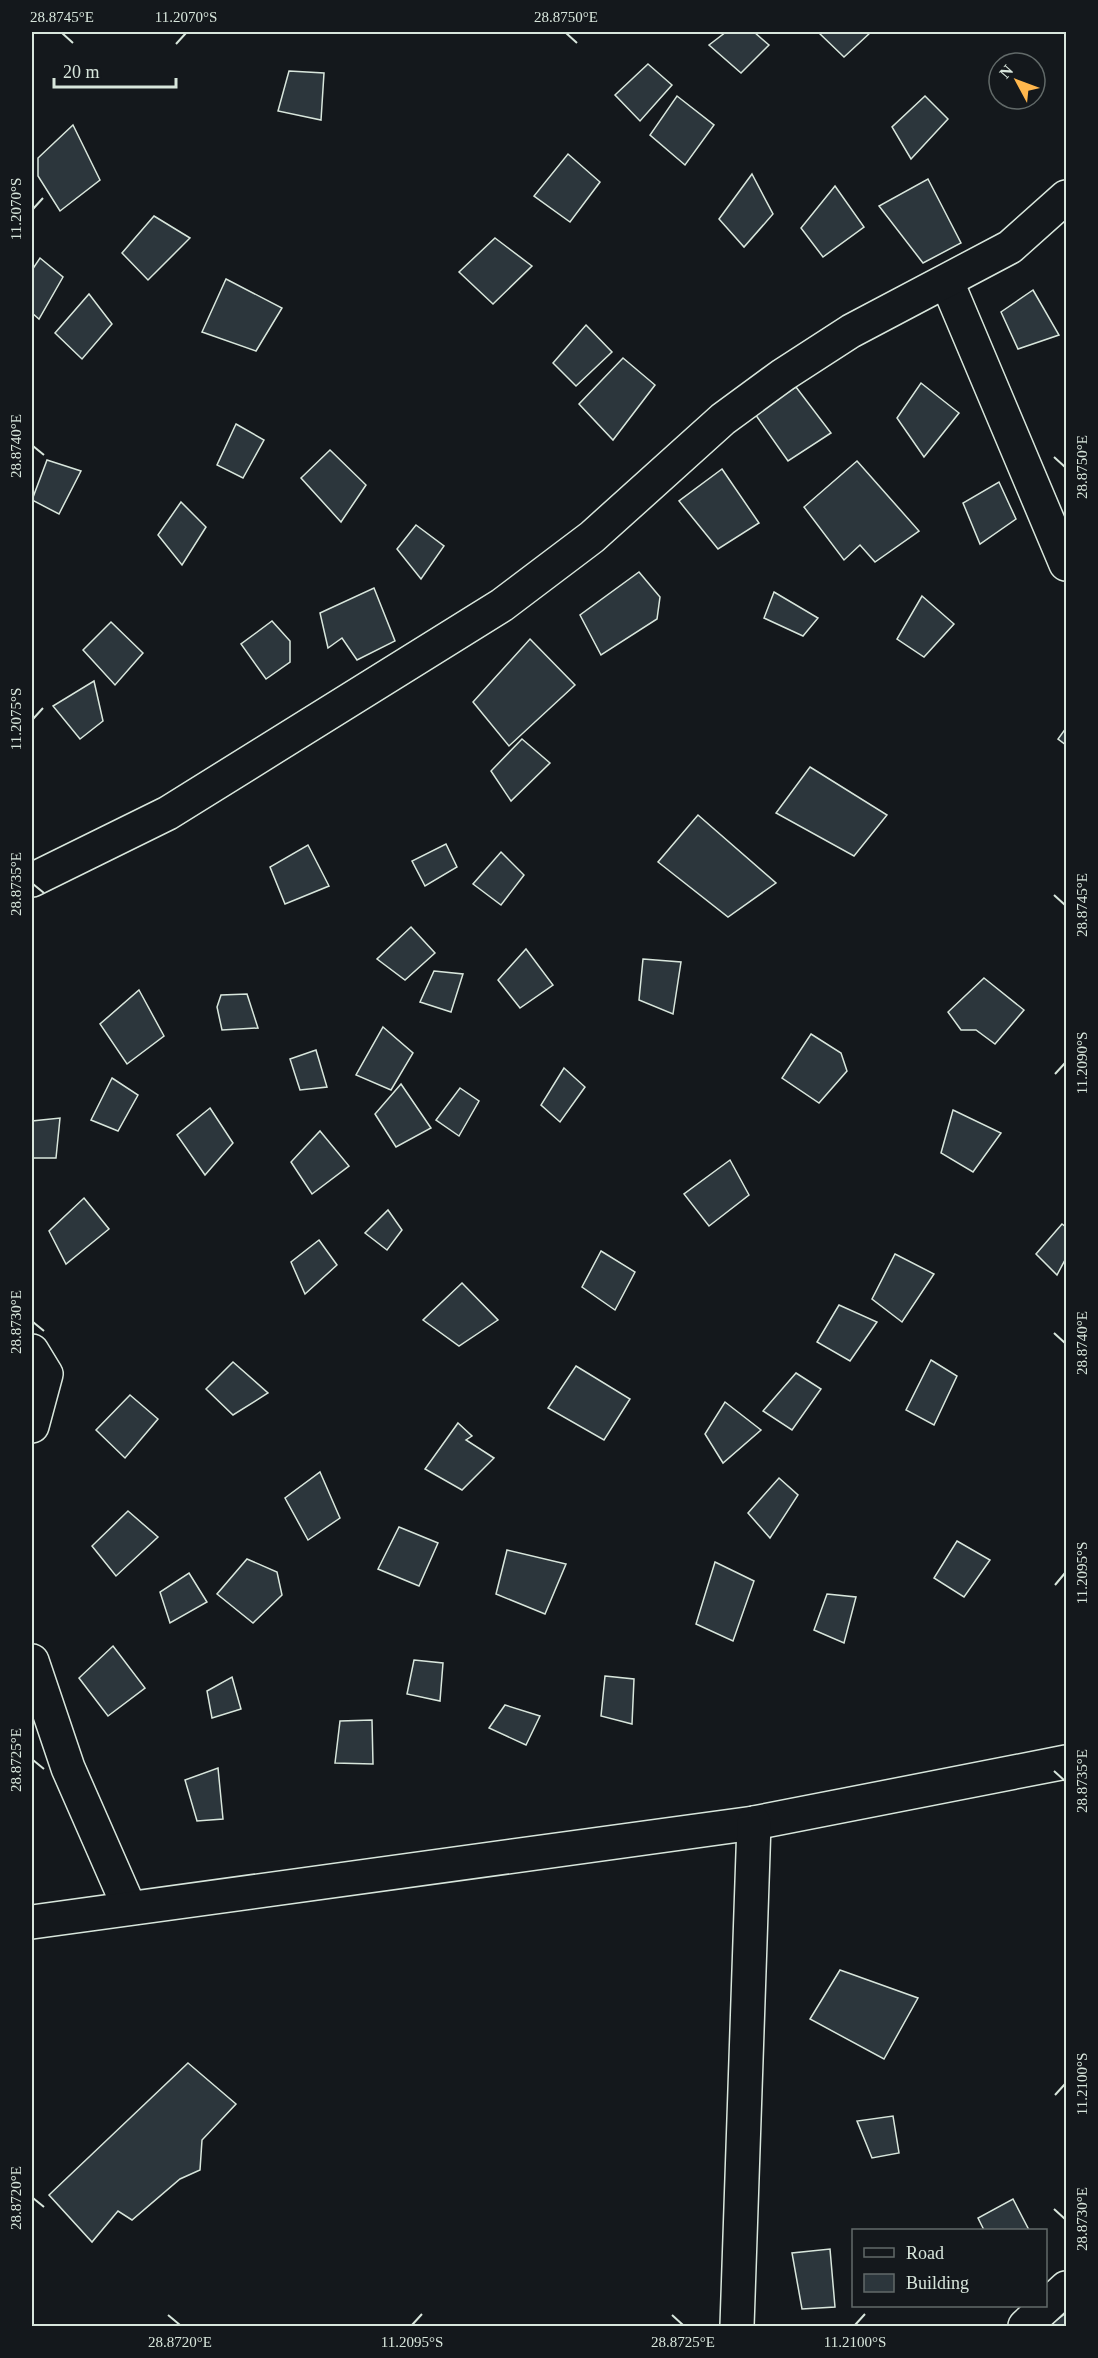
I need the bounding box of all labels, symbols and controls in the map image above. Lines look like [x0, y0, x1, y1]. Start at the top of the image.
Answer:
text: 28.8745°E [30, 9, 94, 25]
text: 11.2070°S [155, 9, 217, 25]
text: 28.8750°E [534, 9, 598, 25]
scale bar [54, 51, 176, 89]
north arrow [987, 51, 1047, 111]
text: N [996, 61, 1017, 81]
text: 20 m [63, 62, 100, 82]
text: 11.2070°S [8, 178, 24, 240]
text: 28.8740°E [8, 414, 24, 478]
text: 28.8750°E [1074, 435, 1090, 499]
text: 11.2075°S [8, 688, 24, 750]
text: 28.8735°E [8, 852, 24, 916]
text: 28.8745°E [1074, 873, 1090, 937]
text: 11.2090°S [1074, 1032, 1090, 1094]
text: 28.8730°E [8, 1290, 24, 1354]
text: 28.8740°E [1074, 1311, 1090, 1375]
text: 11.2095°S [1074, 1542, 1090, 1604]
text: 28.8725°E [8, 1728, 24, 1792]
text: 28.8735°E [1074, 1749, 1090, 1813]
text: 11.2100°S [1074, 2053, 1090, 2115]
text: 28.8720°E [8, 2166, 24, 2230]
text: 28.8730°E [1074, 2187, 1090, 2251]
legend [852, 2229, 1047, 2307]
text: Road [906, 2243, 944, 2263]
text: Building [906, 2273, 969, 2293]
text: 28.8720°E [148, 2334, 212, 2350]
text: 11.2095°S [381, 2334, 443, 2350]
text: 28.8725°E [651, 2334, 715, 2350]
text: 11.2100°S [824, 2334, 886, 2350]

